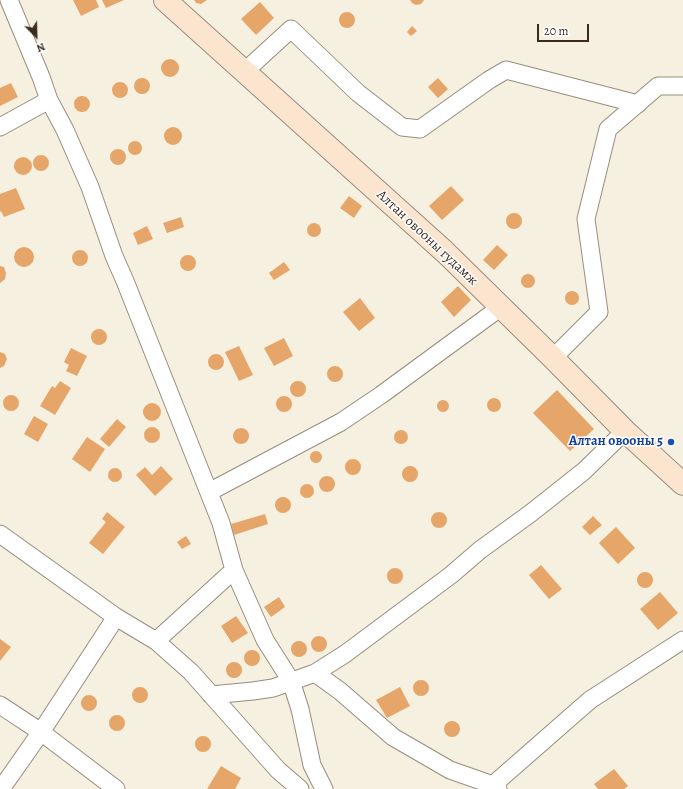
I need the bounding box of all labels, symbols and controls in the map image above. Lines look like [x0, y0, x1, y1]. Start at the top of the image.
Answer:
north arrow [16, 16, 56, 56]
scale bar [539, 16, 591, 42]
text: 20 m [544, 23, 568, 39]
text: N [34, 39, 48, 56]
street label: Алтан овооны гудамж [373, 187, 481, 289]
place label: Алтан овооны 5 [569, 434, 663, 450]
marker: Алтан овооны 5 [666, 437, 676, 447]

